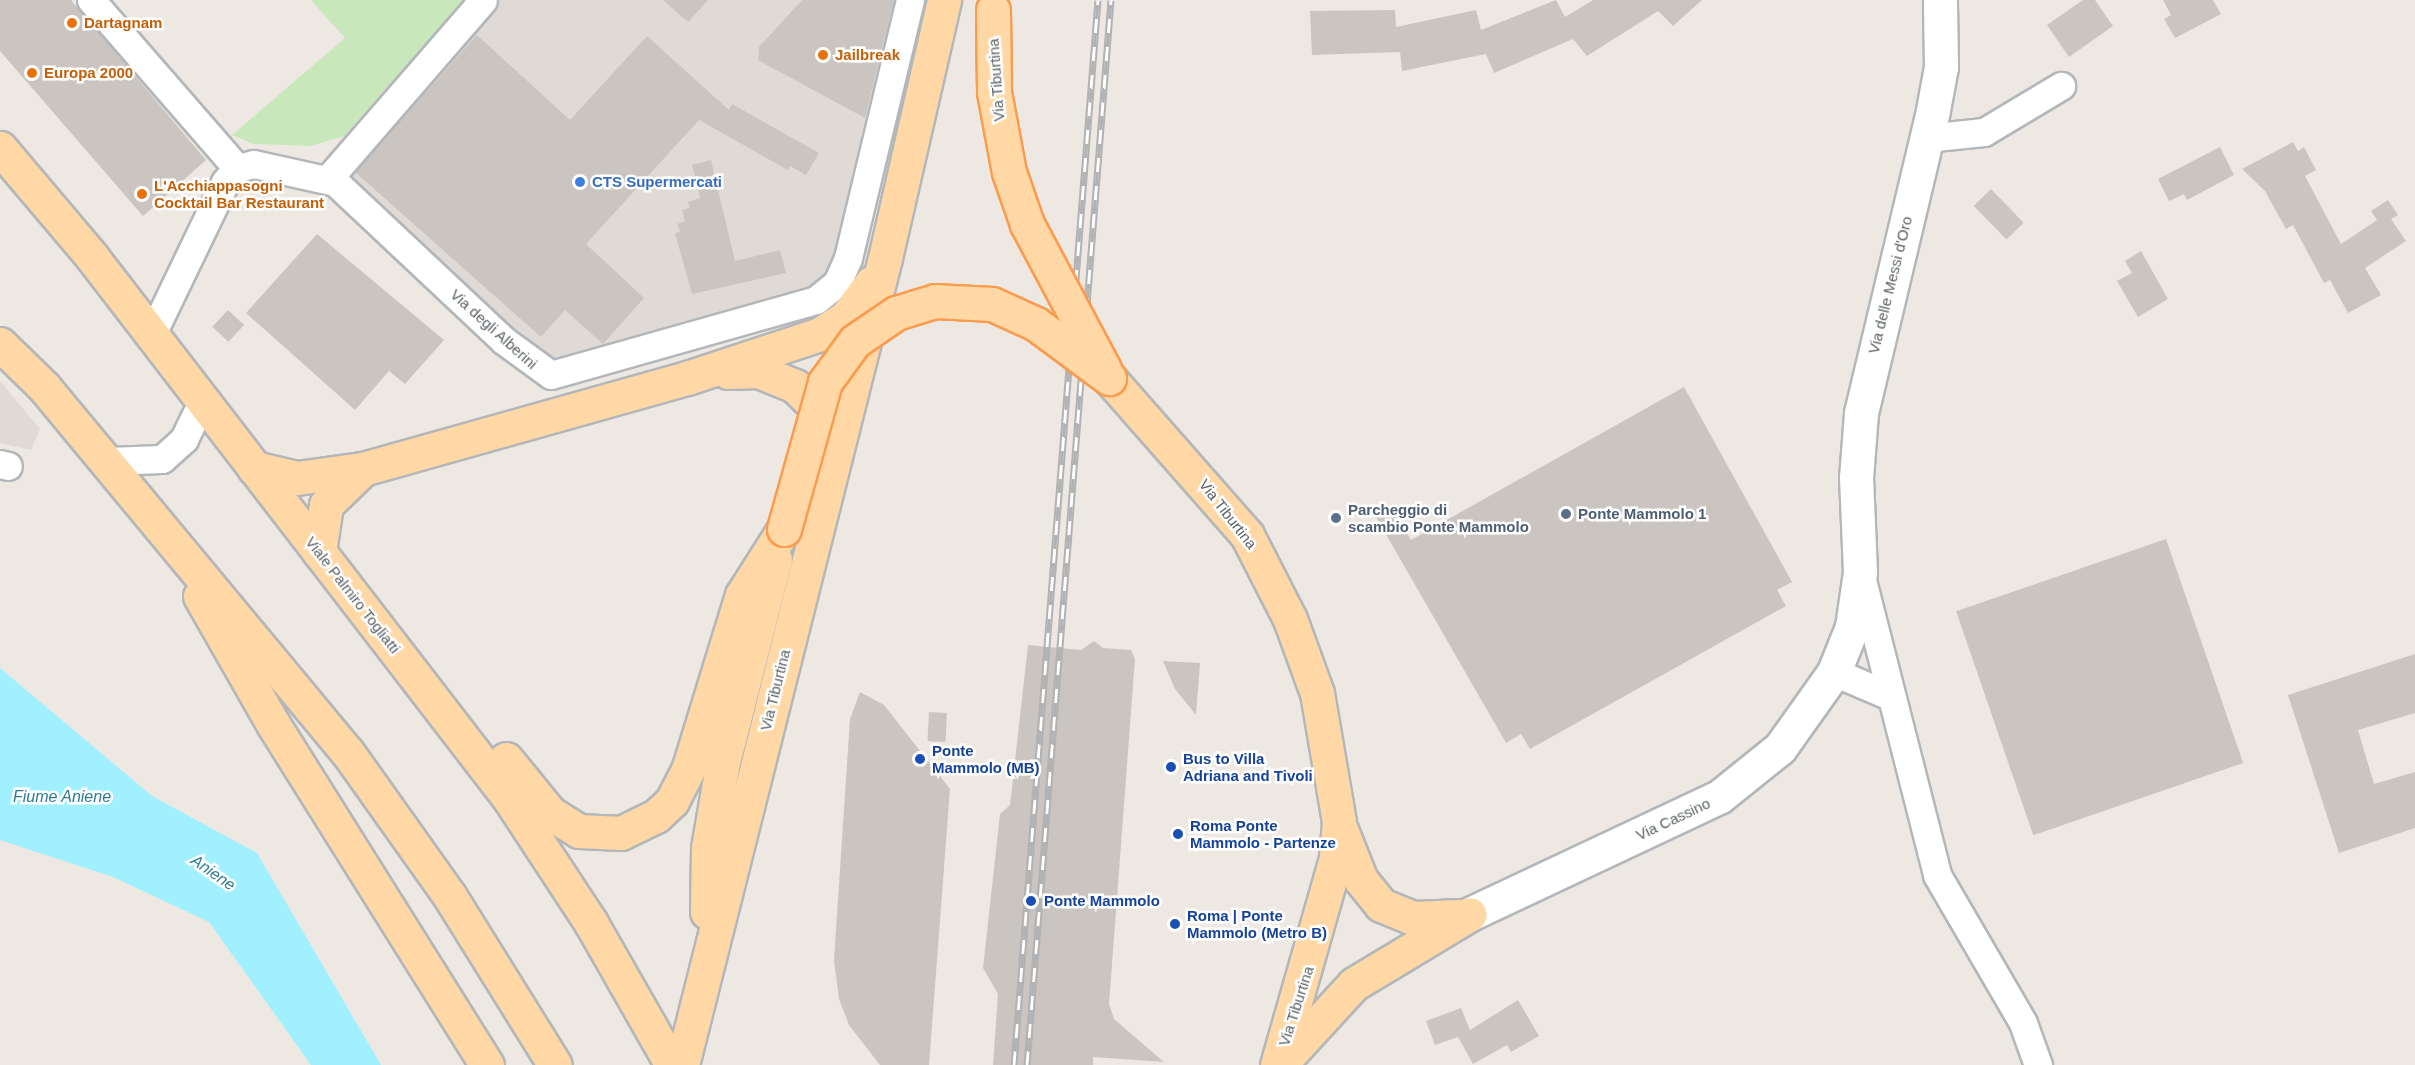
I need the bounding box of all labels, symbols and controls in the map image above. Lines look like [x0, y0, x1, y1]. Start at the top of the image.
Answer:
place label: Dartagnam [84, 14, 162, 32]
marker: Dartagnam [65, 16, 79, 30]
street label: Via Tiburtina [984, 38, 1008, 122]
place label: Jailbreak [835, 46, 900, 64]
marker: Jailbreak [816, 48, 830, 62]
place label: Europa 2000 [44, 64, 133, 82]
marker: Europa 2000 [25, 66, 39, 80]
place label: CTS Supermercati [592, 173, 722, 191]
marker: CTS Supermercati [573, 175, 587, 189]
place label: L'Acchiappasogni Cocktail Bar Restaurant [154, 176, 324, 211]
marker: L'Acchiappasogni Cocktail Bar Restaurant [135, 187, 149, 201]
street label: Via delle Messi d'Oro [1864, 214, 1916, 356]
street label: Via degli Alberini [447, 285, 541, 373]
street label: Via Tiburtina [1195, 476, 1261, 552]
place label: Parcheggio di scambio Ponte Mammolo [1348, 500, 1529, 535]
place label: Ponte Mammolo 1 [1578, 505, 1706, 523]
marker: Ponte Mammolo 1 [1559, 507, 1573, 521]
marker: Parcheggio di scambio Ponte Mammolo [1329, 511, 1343, 525]
street label: Viale Palmiro Togliatti [302, 533, 404, 657]
street label: Via Tiburtina [756, 647, 794, 733]
place label: Ponte Mammolo (MB) [932, 741, 1039, 776]
place label: Bus to Villa Adriana and Tivoli [1183, 749, 1313, 784]
marker: Ponte Mammolo (MB) [913, 752, 927, 766]
marker: Bus to Villa Adriana and Tivoli [1164, 760, 1178, 774]
water label: Fiume Aniene [13, 787, 111, 807]
street label: Via Cassino [1633, 794, 1713, 844]
place label: Roma Ponte Mammolo - Partenze [1190, 816, 1336, 851]
marker: Roma Ponte Mammolo - Partenze [1171, 827, 1185, 841]
water label: Aniene [187, 851, 239, 895]
marker: Ponte Mammolo [1022, 892, 1040, 910]
place label: Ponte Mammolo [1044, 892, 1160, 910]
place label: Roma | Ponte Mammolo (Metro B) [1187, 906, 1327, 941]
marker: Roma | Ponte Mammolo (Metro B) [1168, 917, 1182, 931]
street label: Via Tiburtina [1275, 964, 1317, 1048]

